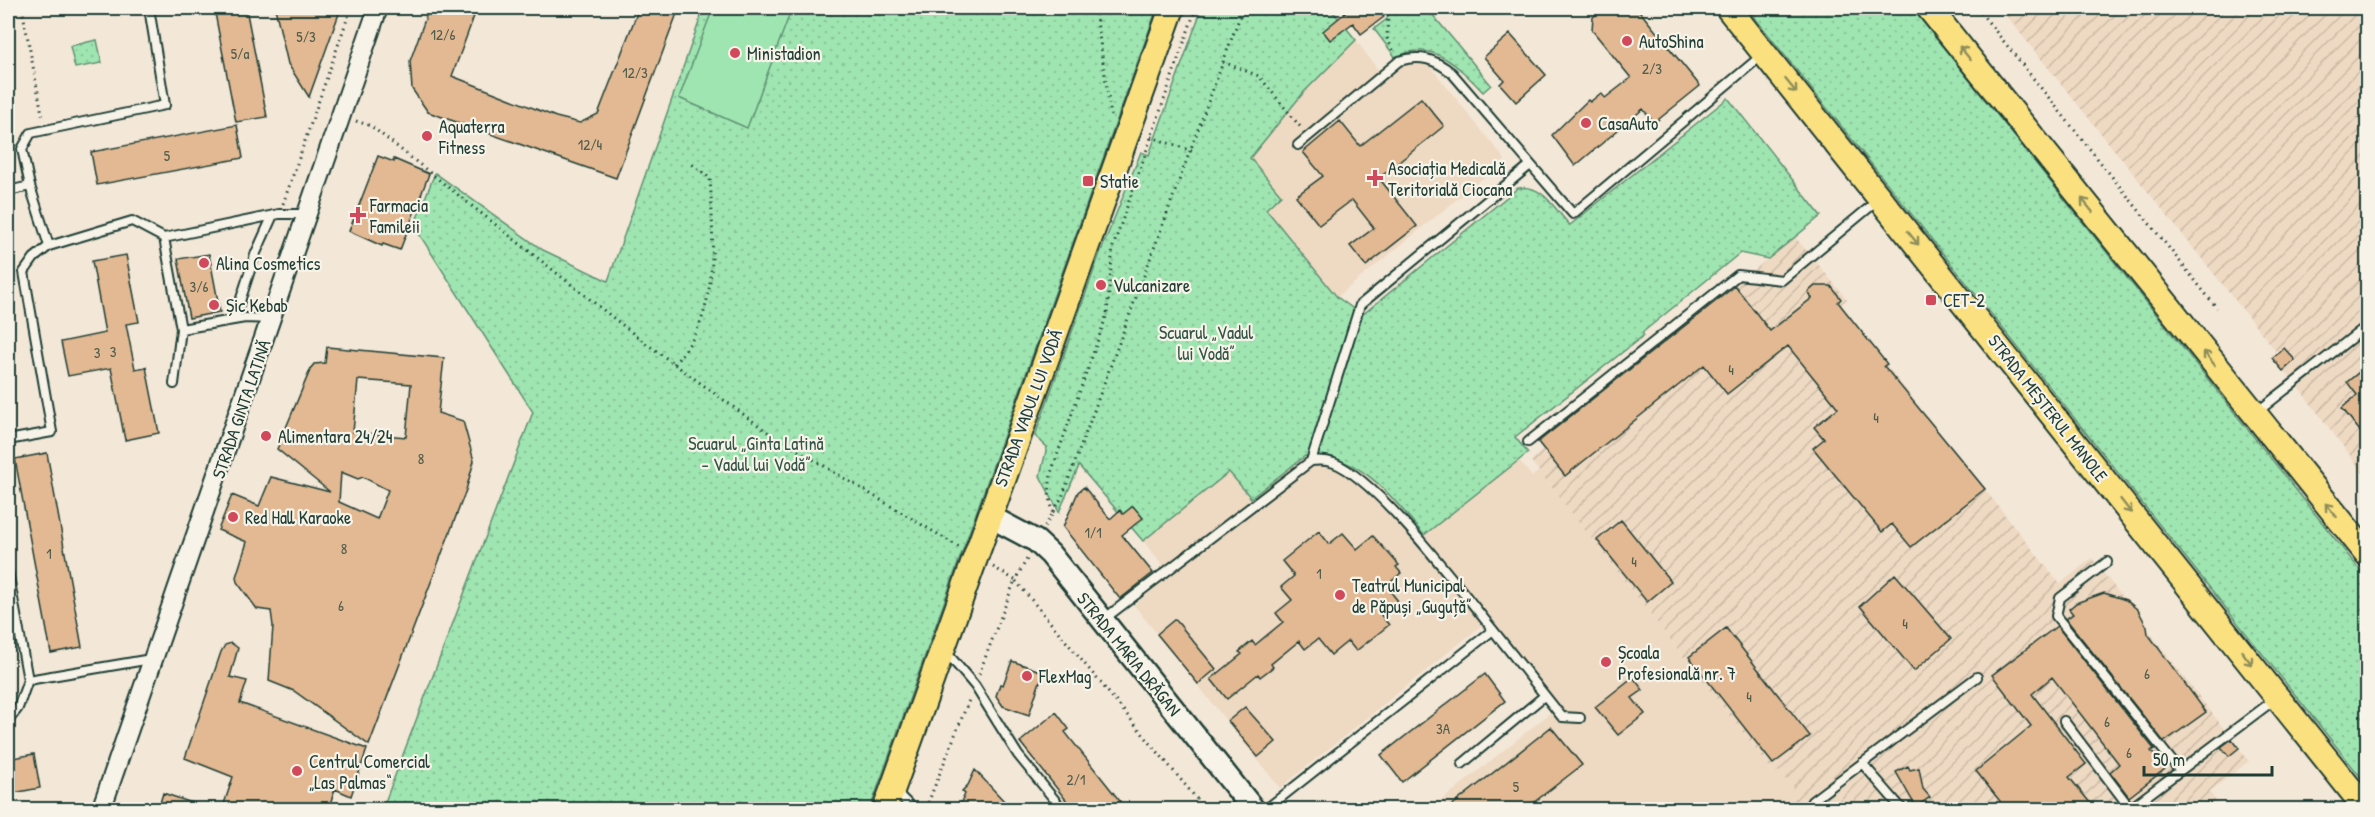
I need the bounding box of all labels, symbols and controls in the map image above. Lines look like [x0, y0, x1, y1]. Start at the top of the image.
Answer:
house number: 12/6 [431, 24, 455, 45]
house number: 5/3 [296, 26, 316, 47]
place label: AutoShina [1639, 29, 1703, 54]
marker: AutoShina [1620, 34, 1634, 48]
place label: Ministadion [747, 41, 821, 66]
house number: 5/a [231, 43, 249, 64]
one-way arrow [1959, 45, 1972, 61]
marker: Ministadion [728, 46, 742, 60]
house number: 2/3 [1642, 58, 1662, 79]
house number: 12/3 [622, 62, 648, 83]
one-way arrow [1784, 78, 1797, 94]
place label: CasaAuto [1598, 111, 1658, 136]
place label: Aquaterra Fitness [438, 114, 505, 160]
marker: CasaAuto [1579, 116, 1593, 130]
marker: Aquaterra Fitness [420, 129, 434, 143]
house number: 12/4 [578, 134, 603, 155]
house number: 5 [164, 145, 171, 166]
place label: Asociația Medicală Teritorială Ciocana [1388, 156, 1512, 202]
place label: Statie [1100, 169, 1139, 194]
marker: Asociația Medicală Teritorială Ciocana [1366, 169, 1384, 187]
marker: Statie [1081, 174, 1095, 188]
place label: Farmacia Famileii [369, 193, 428, 239]
one-way arrow [2081, 198, 2094, 214]
marker: Farmacia Famileii [351, 208, 365, 222]
one-way arrow [1906, 230, 1919, 246]
place label: Alina Cosmetics [216, 251, 321, 276]
marker: Alina Cosmetics [197, 256, 211, 270]
place label: Vulcanizare [1113, 273, 1190, 298]
house number: 3/6 [189, 276, 209, 297]
marker: Vulcanizare [1094, 278, 1108, 292]
place label: CET-2 [1943, 288, 1986, 313]
place label: Șic Kebab [226, 293, 288, 318]
marker: CET-2 [1924, 293, 1938, 307]
marker: Șic Kebab [207, 298, 221, 312]
park label: Scuarul „Vadul lui Vodă” [1159, 320, 1253, 366]
street label: STRADA VADUL LUI VODĂ [988, 326, 1068, 490]
street label: STRADA MEȘTERUL MANOLE [1982, 329, 2114, 487]
street label: STRADA GINTA LATINĂ [206, 336, 277, 482]
house number: 3 [110, 341, 117, 362]
house number: 3 [94, 342, 101, 363]
one-way arrow [2202, 350, 2215, 366]
house number: 4 [1728, 359, 1734, 380]
house number: 4 [1873, 407, 1879, 428]
place label: Alimentara 24/24 [278, 424, 393, 449]
marker: Alimentara 24/24 [259, 429, 273, 443]
park label: Scuarul „Ginta Latină - Vadul lui Vodă” [688, 431, 824, 477]
house number: 8 [418, 448, 424, 469]
one-way arrow [2119, 497, 2132, 513]
one-way arrow [2324, 502, 2337, 518]
place label: Red Hall Karaoke [245, 505, 351, 530]
marker: Red Hall Karaoke [226, 510, 240, 524]
house number: 1/1 [1084, 522, 1102, 543]
house number: 8 [341, 538, 347, 559]
house number: 1 [46, 543, 52, 564]
house number: 4 [1631, 551, 1637, 572]
house number: 1 [1316, 563, 1322, 584]
place label: Teatrul Municipal de Păpuși „Guguță” [1352, 573, 1471, 619]
street label: STRADA MARIA DRĂGAN [1071, 587, 1187, 721]
marker: Teatrul Municipal de Păpuși „Guguță” [1333, 588, 1347, 602]
house number: 6 [338, 595, 344, 616]
house number: 4 [1902, 613, 1908, 634]
place label: Școala Profesională nr. 7 [1618, 640, 1736, 686]
one-way arrow [2240, 650, 2253, 666]
marker: Școala Profesională nr. 7 [1599, 655, 1613, 669]
house number: 6 [2144, 663, 2150, 684]
place label: FlexMag [1038, 664, 1092, 689]
marker: FlexMag [1020, 669, 1034, 683]
house number: 4 [1746, 686, 1752, 707]
house number: 6 [2104, 711, 2110, 732]
house number: 3A [1436, 718, 1451, 739]
scale bar [2144, 739, 2272, 777]
house number: 6 [2126, 742, 2132, 763]
text: 50 m [2153, 747, 2185, 772]
place label: Centrul Comercial „Las Palmas“ [309, 749, 430, 795]
marker: Centrul Comercial „Las Palmas“ [290, 764, 304, 778]
house number: 2/1 [1067, 769, 1085, 790]
house number: 5 [1513, 776, 1520, 797]

